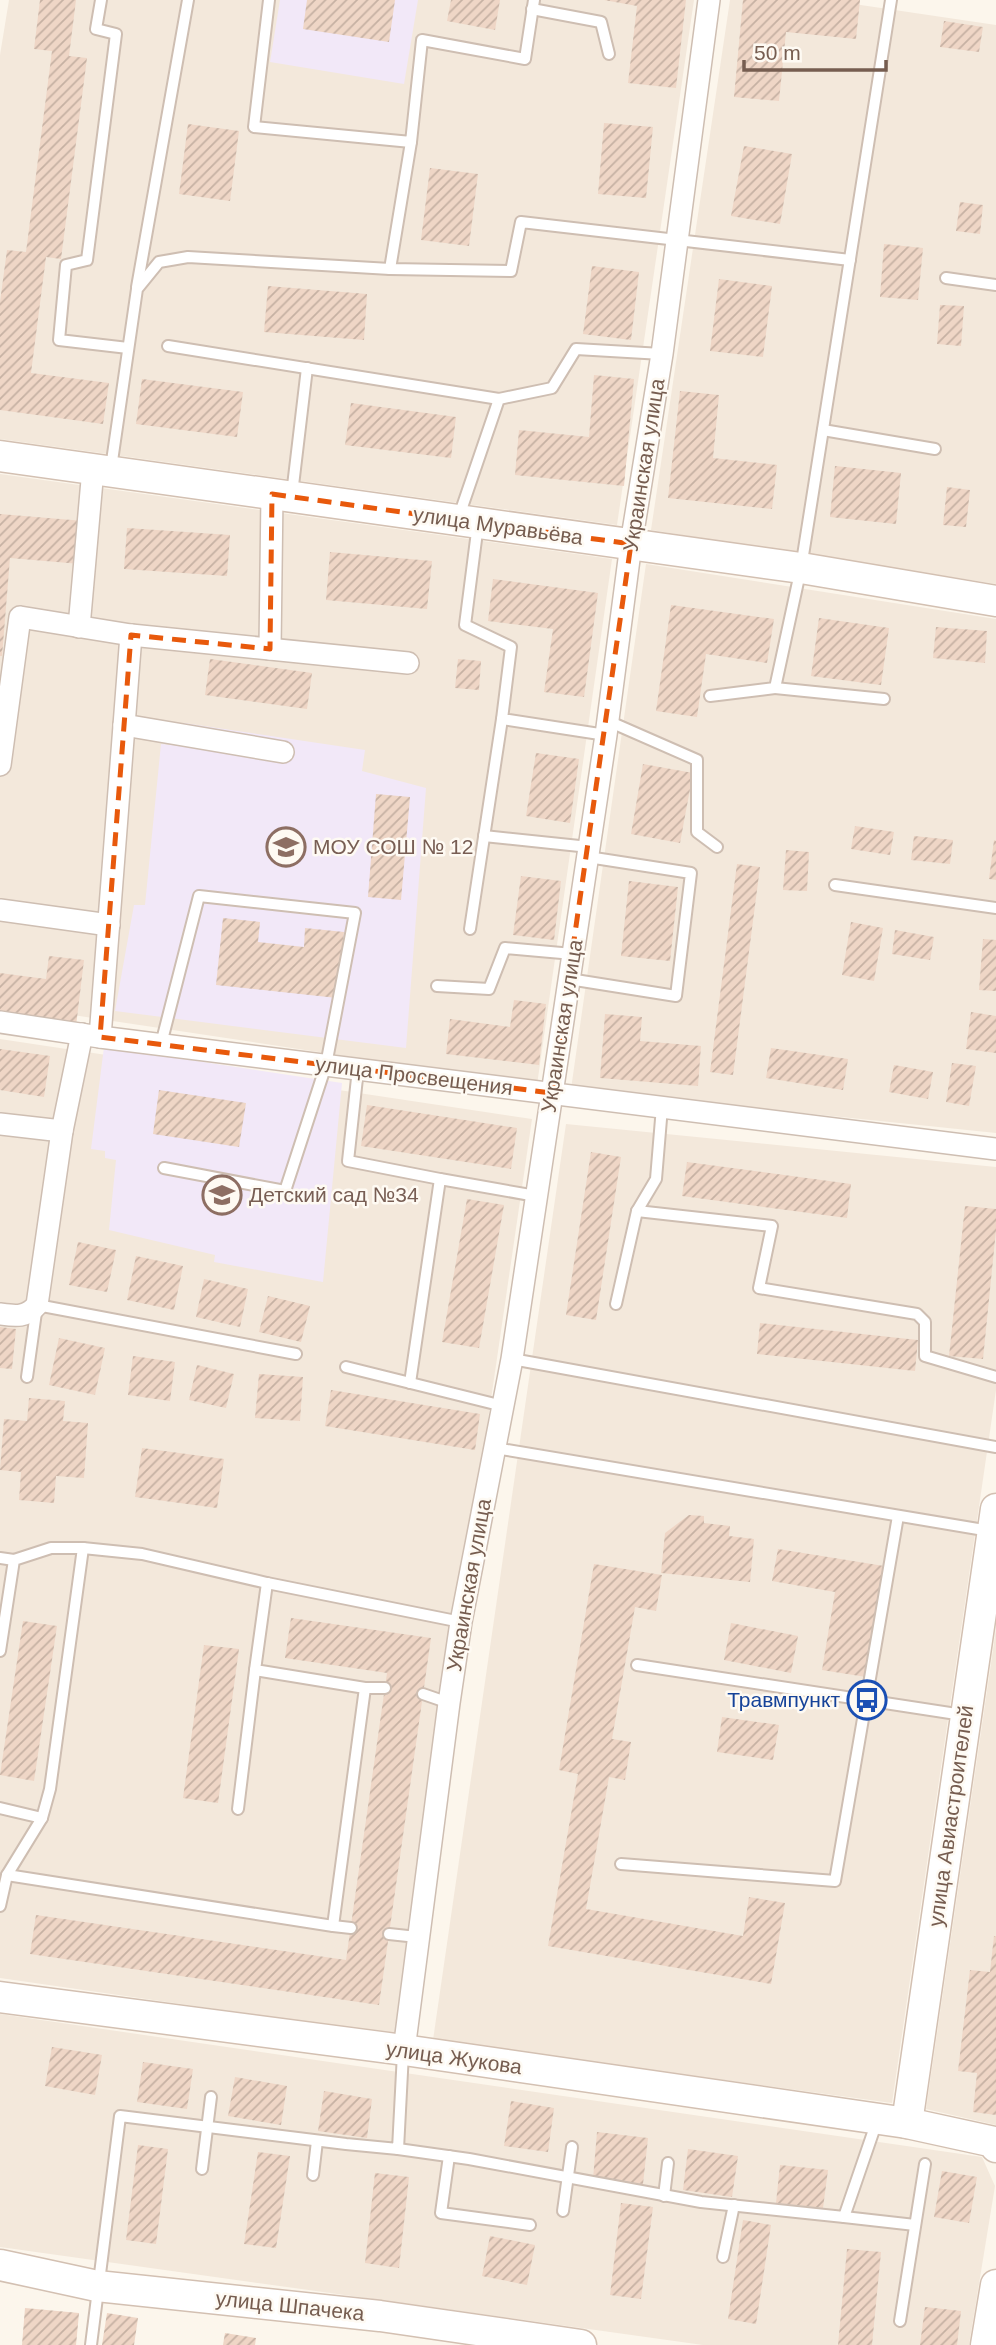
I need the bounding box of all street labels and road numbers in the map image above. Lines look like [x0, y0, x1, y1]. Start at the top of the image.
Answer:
street label: Украинская улица [618, 376, 669, 553]
street label: улица Муравьёва [412, 502, 585, 549]
street label: Украинская улица [536, 937, 587, 1114]
street label: улица Просвещения [314, 1052, 514, 1099]
street label: Украинская улица [442, 1496, 495, 1673]
street label: улица Авиастроителей [924, 1704, 977, 1928]
street label: улица Жукова [385, 2037, 524, 2078]
street label: улица Шпачека [215, 2286, 366, 2325]

